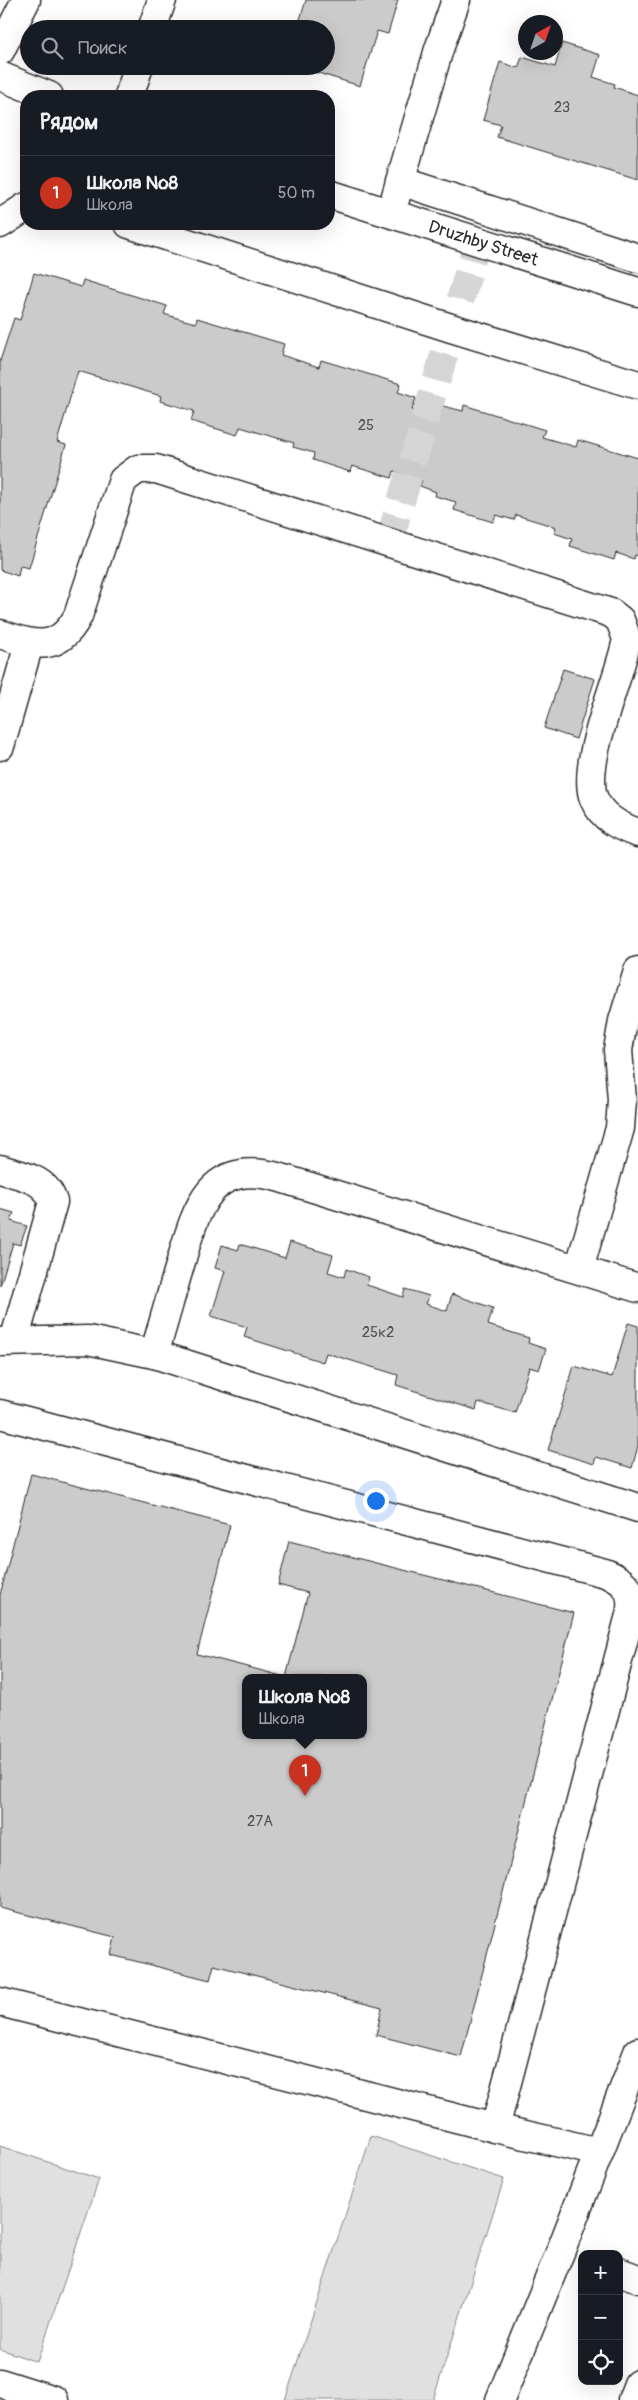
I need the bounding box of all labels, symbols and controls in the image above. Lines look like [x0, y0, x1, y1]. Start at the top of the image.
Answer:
north arrow [518, 15, 563, 60]
search box [20, 20, 335, 75]
icon: search [38, 34, 66, 62]
text: Поиск [78, 36, 128, 60]
house number: 23 [554, 98, 570, 117]
text: Рядом [40, 109, 98, 136]
text: Школа №8 [87, 171, 178, 195]
text: 1 [53, 183, 59, 203]
text: 50 m [278, 183, 315, 203]
text: Школа [87, 195, 133, 215]
street label: Druzhby Street [425, 215, 542, 272]
house number: 25 [358, 416, 374, 435]
house number: 25к2 [362, 1323, 394, 1342]
your location [363, 1488, 389, 1514]
popup [242, 1674, 367, 1739]
text: Школа №8 [259, 1685, 350, 1709]
text: Школа [259, 1709, 305, 1729]
pin: 1 [289, 1755, 321, 1796]
house number: 27А [247, 1812, 273, 1831]
map controls [578, 2250, 623, 2385]
button: + [578, 2250, 623, 2295]
button: − [578, 2295, 623, 2340]
button: locate [578, 2340, 623, 2385]

